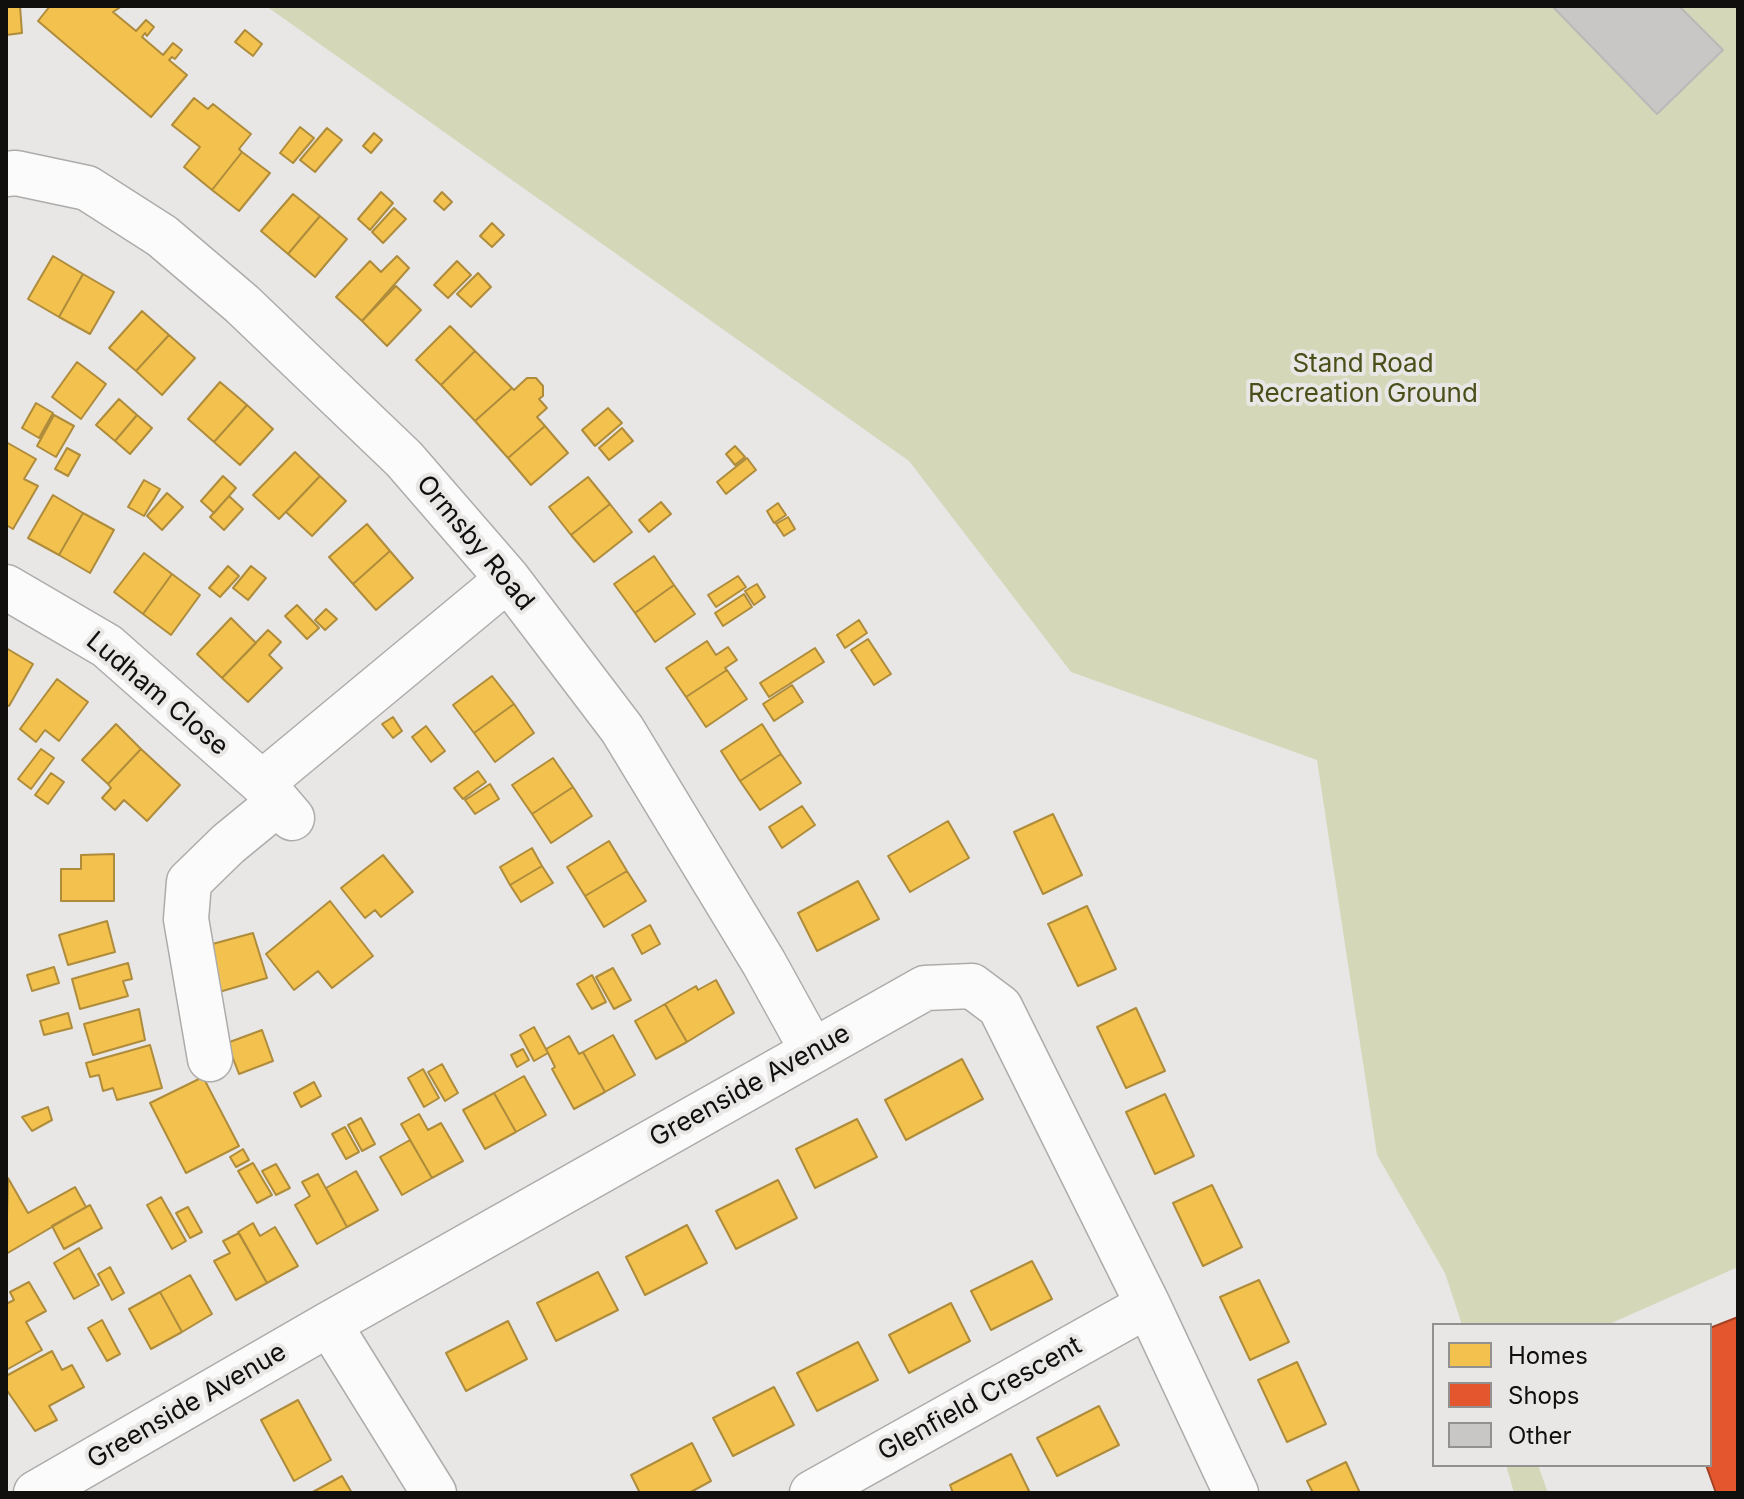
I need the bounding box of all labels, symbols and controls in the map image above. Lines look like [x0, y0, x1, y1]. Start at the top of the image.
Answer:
park label: Stand Road Recreation Ground [1248, 348, 1478, 410]
street label: Ormsby Road [409, 469, 541, 617]
street label: Ludham Close [80, 626, 234, 762]
street label: Greenside Avenue [644, 1018, 856, 1154]
legend [1432, 1323, 1712, 1467]
street label: Glenfield Crescent [873, 1330, 1087, 1468]
street label: Greenside Avenue [82, 1336, 292, 1476]
text: Homes [1508, 1341, 1588, 1370]
text: Shops [1508, 1381, 1579, 1410]
text: Other [1508, 1421, 1571, 1450]

